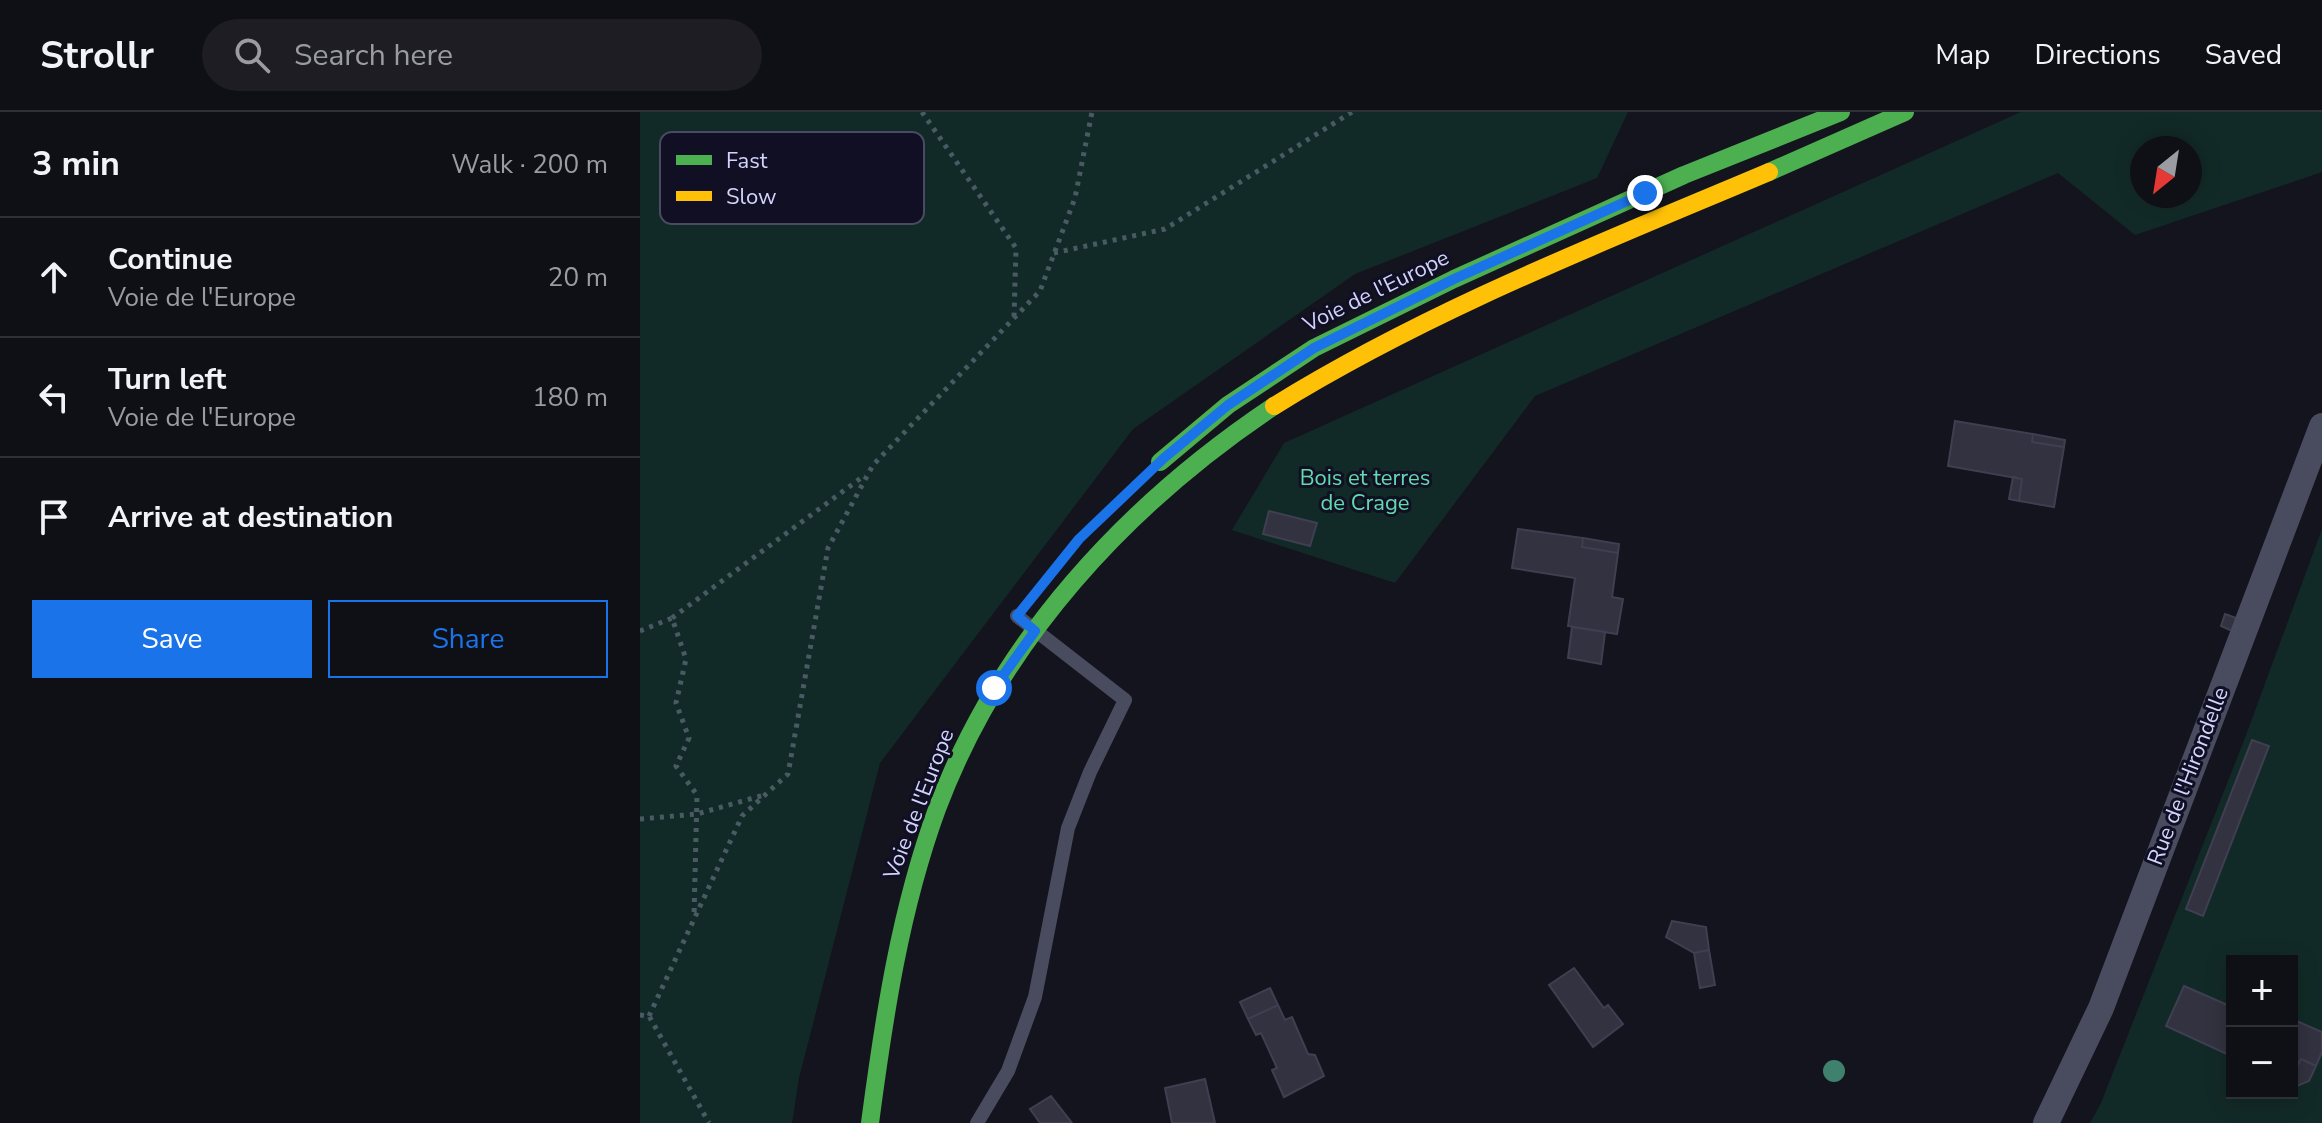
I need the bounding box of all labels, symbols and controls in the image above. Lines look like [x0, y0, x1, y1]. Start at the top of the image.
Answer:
search box [202, 19, 762, 91]
text: Strollr [40, 30, 154, 81]
icon: search [230, 33, 274, 77]
text: Search here [294, 35, 453, 76]
text: Map [1935, 36, 1990, 74]
text: Directions [2034, 36, 2161, 74]
text: Saved [2205, 36, 2282, 74]
legend [660, 132, 924, 224]
north arrow [2130, 136, 2202, 208]
text: 3 min [32, 141, 120, 187]
text: Fast [726, 146, 768, 176]
text: Walk · 200 m [451, 147, 608, 182]
route end [1627, 175, 1663, 211]
text: Slow [726, 182, 777, 212]
text: Continue [108, 239, 233, 280]
street label: Voie de l'Europe [1297, 243, 1454, 340]
icon: ahead [32, 255, 76, 299]
text: 20 m [548, 260, 608, 295]
text: Voie de l'Europe [108, 280, 296, 315]
text: Turn left [108, 359, 226, 400]
icon: left [32, 375, 76, 419]
text: 180 m [532, 380, 608, 415]
text: Voie de l'Europe [108, 400, 296, 435]
park label: Bois et terres de Crage [1300, 463, 1430, 518]
icon: arrive [32, 495, 76, 539]
text: Arrive at destination [108, 497, 393, 538]
button: Save [32, 600, 312, 678]
button: Share [328, 600, 608, 678]
route start [976, 670, 1012, 706]
street label: Rue de l'Hirondelle [2140, 683, 2236, 869]
street label: Voie de l'Europe [876, 724, 961, 885]
map controls [2226, 955, 2298, 1099]
button: + [2226, 955, 2298, 1027]
button: − [2226, 1027, 2298, 1099]

